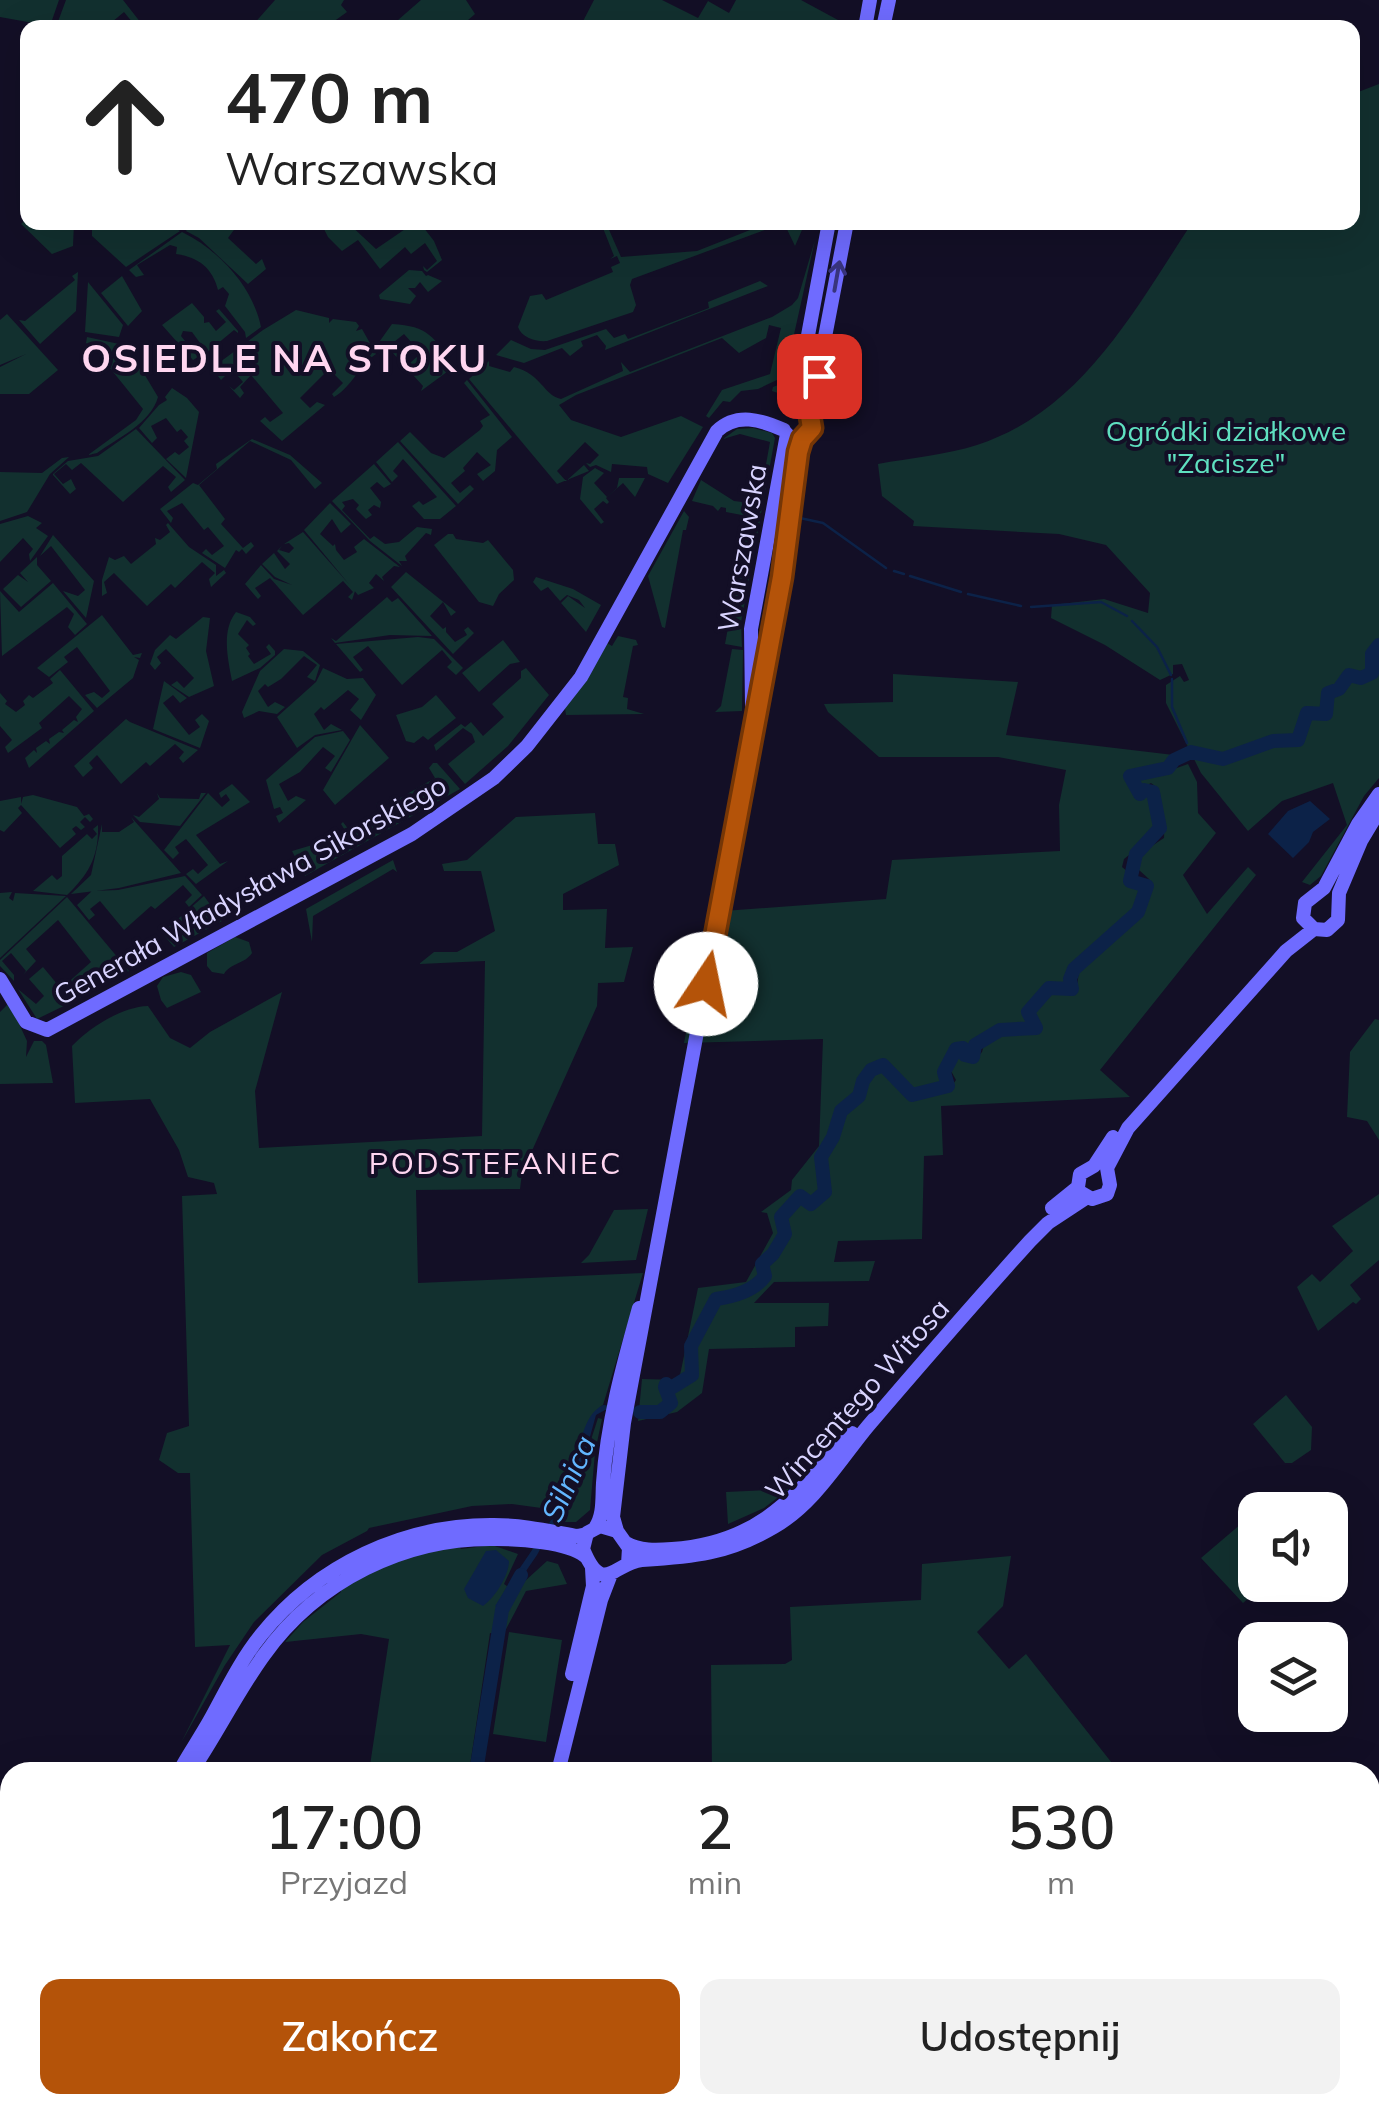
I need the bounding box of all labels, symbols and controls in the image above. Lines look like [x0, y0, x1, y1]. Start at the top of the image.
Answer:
text: 470 m [225, 53, 433, 141]
icon: ahead [60, 60, 190, 190]
text: Warszawska [225, 140, 499, 196]
one-way arrow [828, 261, 847, 293]
district label: OSIEDLE NA STOKU [81, 334, 489, 382]
pin [777, 334, 862, 419]
icon: arrive [792, 349, 847, 404]
park label: Ogródki działkowe "Zacisze" [1106, 413, 1346, 480]
street label: Warszawska [709, 461, 774, 635]
street label: Generała Władysława Sikorskiego [47, 767, 452, 1012]
position arrow [654, 932, 758, 1036]
district label: PODSTEFANIEC [369, 1144, 623, 1182]
street label: Wincentego Witosa [757, 1291, 956, 1506]
water label: Silnica [532, 1430, 604, 1528]
map controls [1238, 1492, 1348, 1732]
button: sound [1238, 1492, 1348, 1602]
button: layers [1238, 1622, 1348, 1732]
text: 17:00 [265, 1789, 423, 1864]
text: 2 [697, 1789, 733, 1864]
text: 530 [1007, 1789, 1115, 1864]
text: Przyjazd [280, 1862, 408, 1902]
text: min [688, 1862, 742, 1902]
text: m [1047, 1862, 1075, 1902]
button: Zakończ [40, 1979, 680, 2094]
button: Udostępnij [700, 1979, 1340, 2094]

